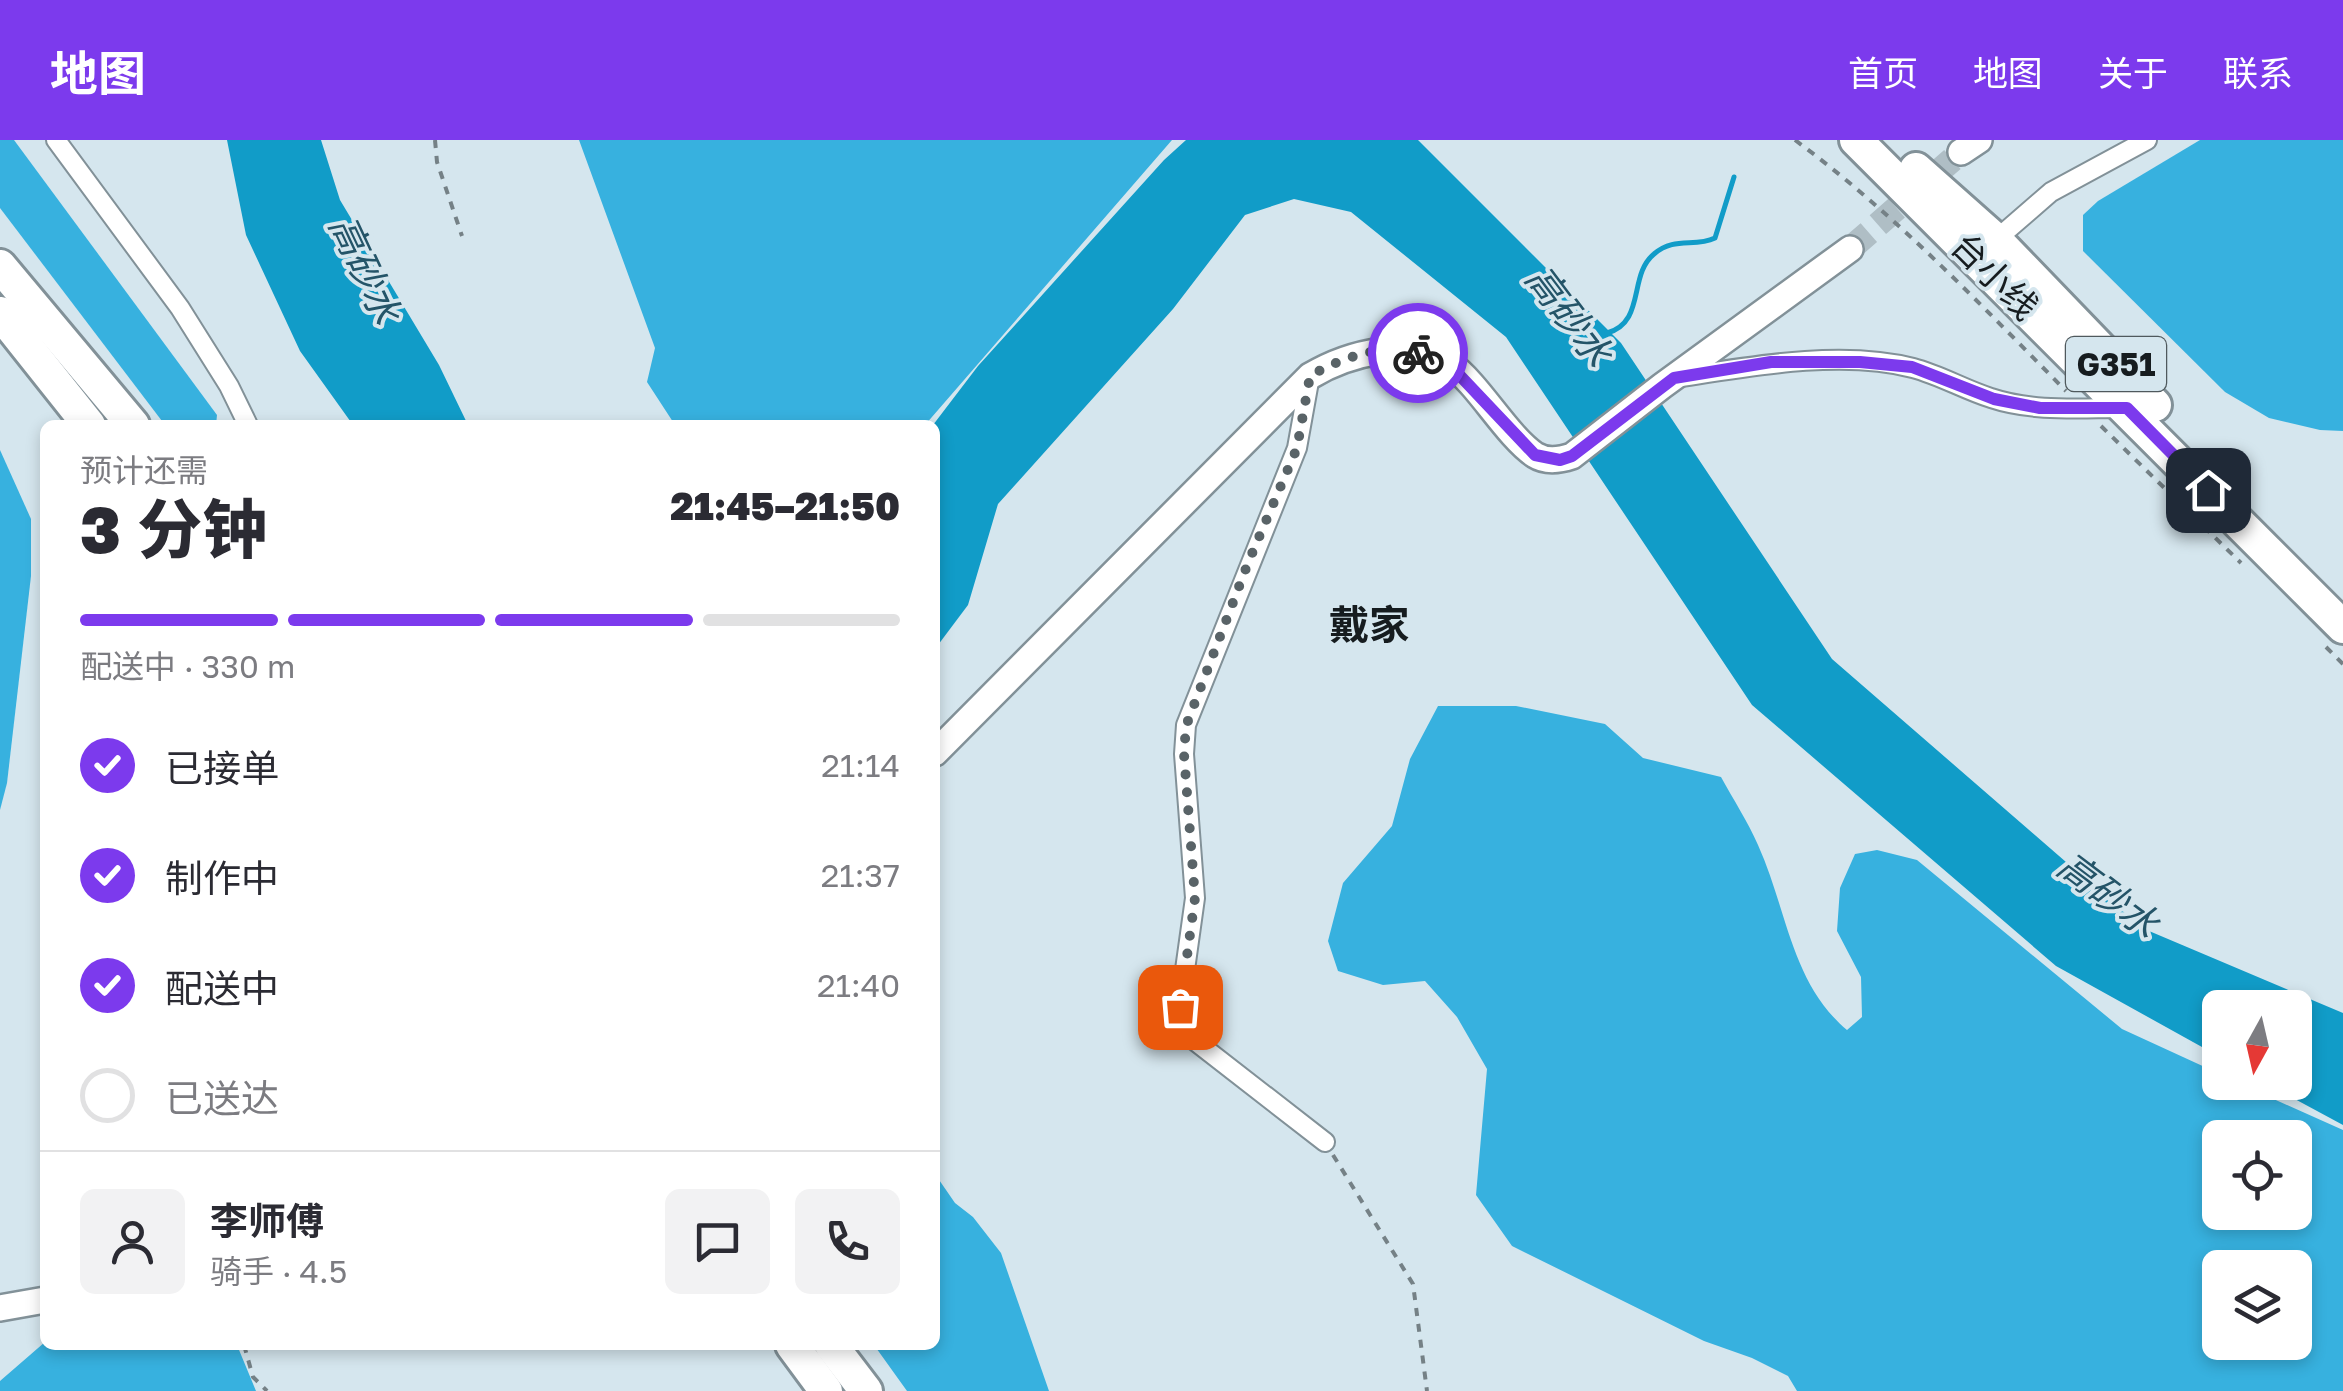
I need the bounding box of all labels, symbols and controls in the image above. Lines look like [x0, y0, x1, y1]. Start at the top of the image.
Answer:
text: 地图 [50, 44, 146, 102]
text: 首页 [1848, 52, 1918, 94]
text: 地图 [1973, 52, 2043, 94]
text: 关于 [2098, 52, 2168, 94]
text: 联系 [2223, 52, 2293, 94]
water label: 高砂水 [322, 208, 411, 332]
street label: 台小线 [1943, 224, 2047, 328]
water label: 高砂水 [1518, 256, 1623, 376]
courier [1368, 303, 1468, 403]
icon: bike [1391, 326, 1446, 381]
road number: G351 [2066, 337, 2166, 391]
pin [2166, 448, 2251, 533]
text: 预计还需 [80, 451, 208, 489]
icon: home [2181, 463, 2236, 518]
text: 21:45–21:50 [670, 483, 900, 528]
text: 3 分钟 [80, 489, 267, 567]
district label: 戴家 [1329, 600, 1409, 648]
text: 配送中 · 330 m [80, 647, 295, 685]
icon: check [80, 738, 135, 793]
text: 已接单 [165, 745, 279, 790]
text: 21:14 [821, 746, 900, 784]
water label: 高砂水 [2050, 842, 2170, 947]
icon: check [80, 848, 135, 903]
text: 制作中 [165, 855, 279, 900]
text: 21:37 [821, 856, 900, 894]
icon: check [80, 958, 135, 1013]
text: 配送中 [165, 965, 279, 1010]
pin [1138, 965, 1223, 1050]
text: 21:40 [817, 966, 900, 1004]
icon: bag [1153, 980, 1208, 1035]
north arrow [2202, 990, 2312, 1100]
map controls [2202, 990, 2312, 1360]
text: 已送达 [165, 1075, 279, 1120]
button: locate [2202, 1120, 2312, 1230]
button: person [80, 1189, 185, 1294]
button: chat [665, 1189, 770, 1294]
button: phone [795, 1189, 900, 1294]
text: 李师傅 [210, 1198, 324, 1243]
button: layers [2202, 1250, 2312, 1360]
text: 骑手 · 4.5 [210, 1252, 347, 1290]

